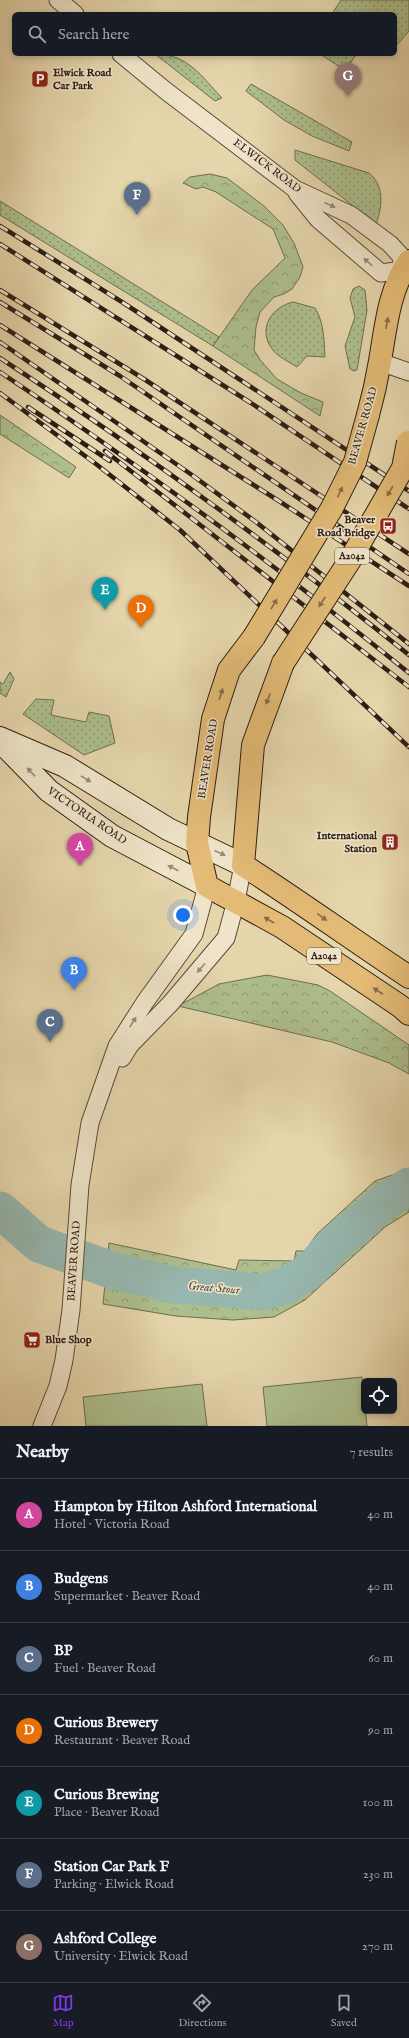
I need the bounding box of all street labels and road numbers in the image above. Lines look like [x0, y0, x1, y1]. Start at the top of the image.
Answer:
street label: ELWICK ROAD [230, 136, 304, 196]
street label: BEAVER ROAD [345, 385, 381, 467]
road number: A2042 [335, 548, 369, 564]
street label: BEAVER ROAD [195, 718, 221, 800]
street label: VICTORIA ROAD [45, 785, 129, 847]
road number: A2042 [307, 948, 341, 964]
street label: BEAVER ROAD [64, 1220, 84, 1302]

